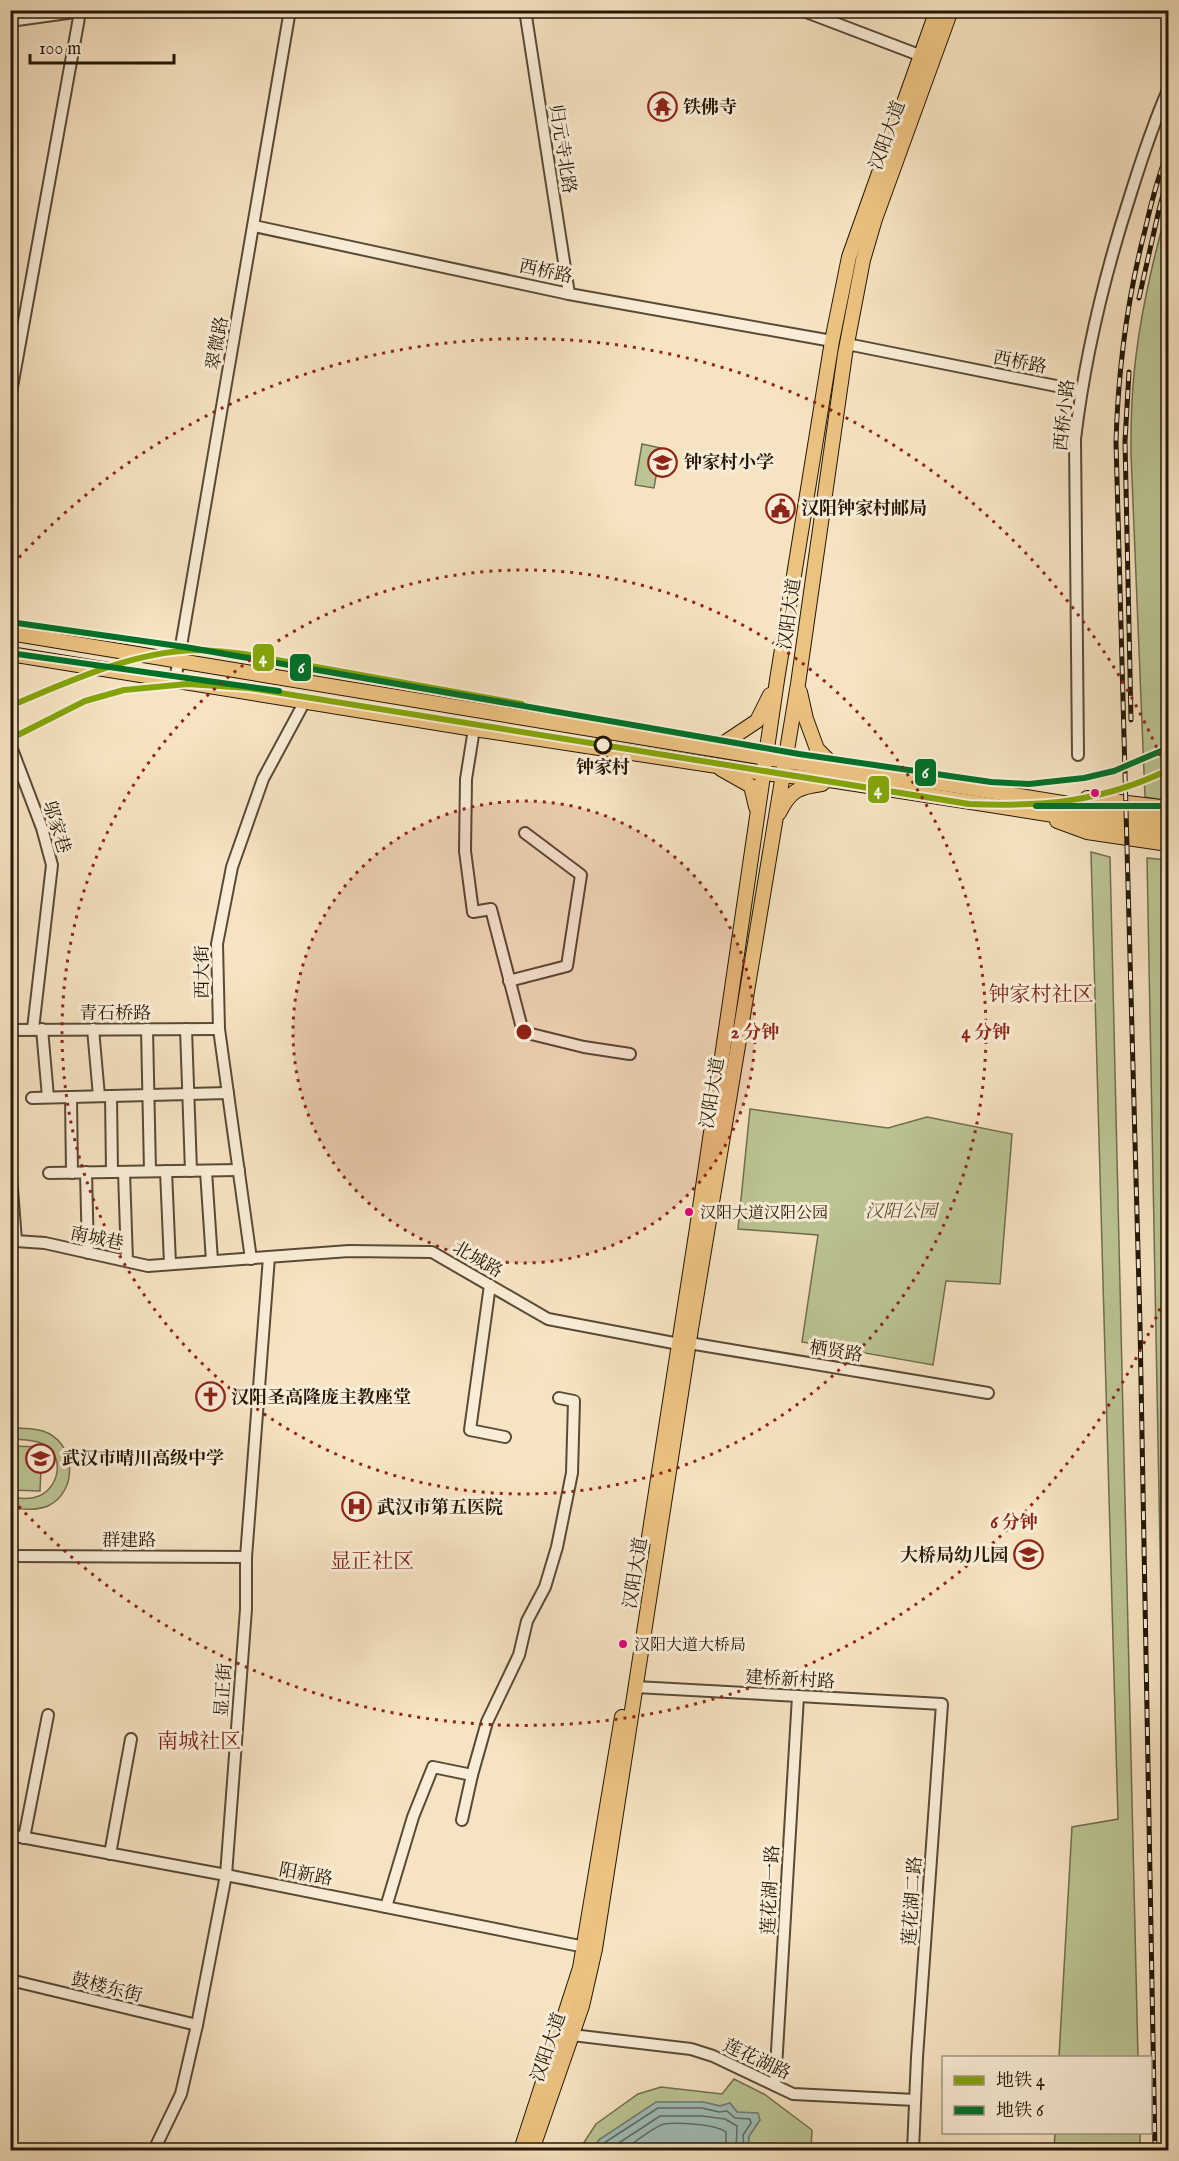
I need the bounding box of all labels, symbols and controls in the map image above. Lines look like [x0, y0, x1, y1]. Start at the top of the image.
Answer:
scale bar [30, 27, 174, 65]
text: 100 m [39, 38, 81, 61]
temple icon: 铁佛寺 [646, 91, 678, 123]
place label: 铁佛寺 [683, 97, 737, 120]
street label: 汉阳大道 [865, 98, 912, 173]
street label: 归元寺北路 [543, 103, 580, 195]
street label: 西桥路 [517, 256, 574, 289]
street label: 翠微路 [202, 315, 234, 372]
street label: 西桥路 [991, 347, 1048, 380]
street label: 西桥小路 [1050, 378, 1081, 452]
school or university icon: 钟家村小学 [647, 446, 679, 478]
place label: 钟家村小学 [684, 452, 774, 475]
public building icon: 汉阳钟家村邮局 [764, 492, 796, 524]
place label: 汉阳钟家村邮局 [801, 498, 927, 521]
street label: 汉阳大道 [774, 577, 807, 651]
line badge: 4 [252, 643, 275, 672]
text: 4 [259, 649, 268, 669]
line badge: 6 [289, 653, 312, 682]
text: 6 [298, 659, 306, 679]
marker: 钟家村 [594, 736, 612, 754]
place label: 钟家村 [576, 757, 630, 780]
line badge: 6 [914, 758, 937, 787]
text: 6 [922, 764, 930, 784]
line badge: 4 [867, 775, 890, 804]
text: 4 [874, 781, 883, 801]
unlabelled marker [1089, 787, 1101, 799]
street label: 邬家巷 [37, 798, 74, 857]
street label: 西大街 [192, 945, 215, 999]
district label: 钟家村社区 [989, 982, 1094, 1009]
street label: 青石桥路 [79, 1003, 151, 1026]
centre of rings [514, 1022, 534, 1042]
text: 2 分钟 [731, 1022, 779, 1045]
text: 4 分钟 [962, 1022, 1010, 1045]
street label: 汉阳大道 [696, 1056, 730, 1131]
park label: 汉阳公园 [865, 1201, 940, 1224]
place label: 汉阳大道汉阳公园 [700, 1204, 828, 1224]
marker: 汉阳大道汉阳公园 [683, 1206, 695, 1218]
street label: 南城巷 [68, 1223, 125, 1256]
street label: 北城路 [448, 1237, 506, 1284]
street label: 栖贤路 [807, 1337, 864, 1368]
church icon: 汉阳圣高隆庞主教座堂 [194, 1381, 226, 1413]
place label: 汉阳圣高隆庞主教座堂 [231, 1387, 411, 1410]
school or university icon: 武汉市晴川高级中学 [25, 1442, 57, 1474]
place label: 武汉市晴川高级中学 [62, 1448, 224, 1471]
hospital icon: 武汉市第五医院 [340, 1491, 372, 1523]
place label: 武汉市第五医院 [377, 1497, 503, 1520]
text: 6 分钟 [990, 1512, 1038, 1535]
street label: 群建路 [102, 1530, 156, 1553]
street label: 汉阳大道 [619, 1536, 653, 1611]
school or university icon: 大桥局幼儿园 [1013, 1539, 1045, 1571]
place label: 大桥局幼儿园 [900, 1545, 1008, 1568]
district label: 显正社区 [330, 1549, 414, 1576]
place label: 汉阳大道大桥局 [634, 1636, 746, 1656]
marker: 汉阳大道大桥局 [617, 1638, 629, 1650]
street label: 显正街 [211, 1662, 238, 1718]
street label: 建桥新村路 [744, 1667, 835, 1694]
district label: 南城社区 [157, 1729, 241, 1756]
street label: 莲花湖一路 [758, 1845, 785, 1936]
street label: 莲花湖二路 [899, 1855, 928, 1947]
street label: 阳新路 [277, 1859, 334, 1892]
street label: 鼓楼东街 [69, 1969, 144, 2008]
street label: 汉阳大道 [527, 2010, 572, 2085]
street label: 莲花湖路 [719, 2035, 794, 2086]
legend [942, 2056, 1152, 2134]
text: 地铁 4 [996, 2070, 1045, 2093]
text: 地铁 6 [996, 2100, 1044, 2123]

